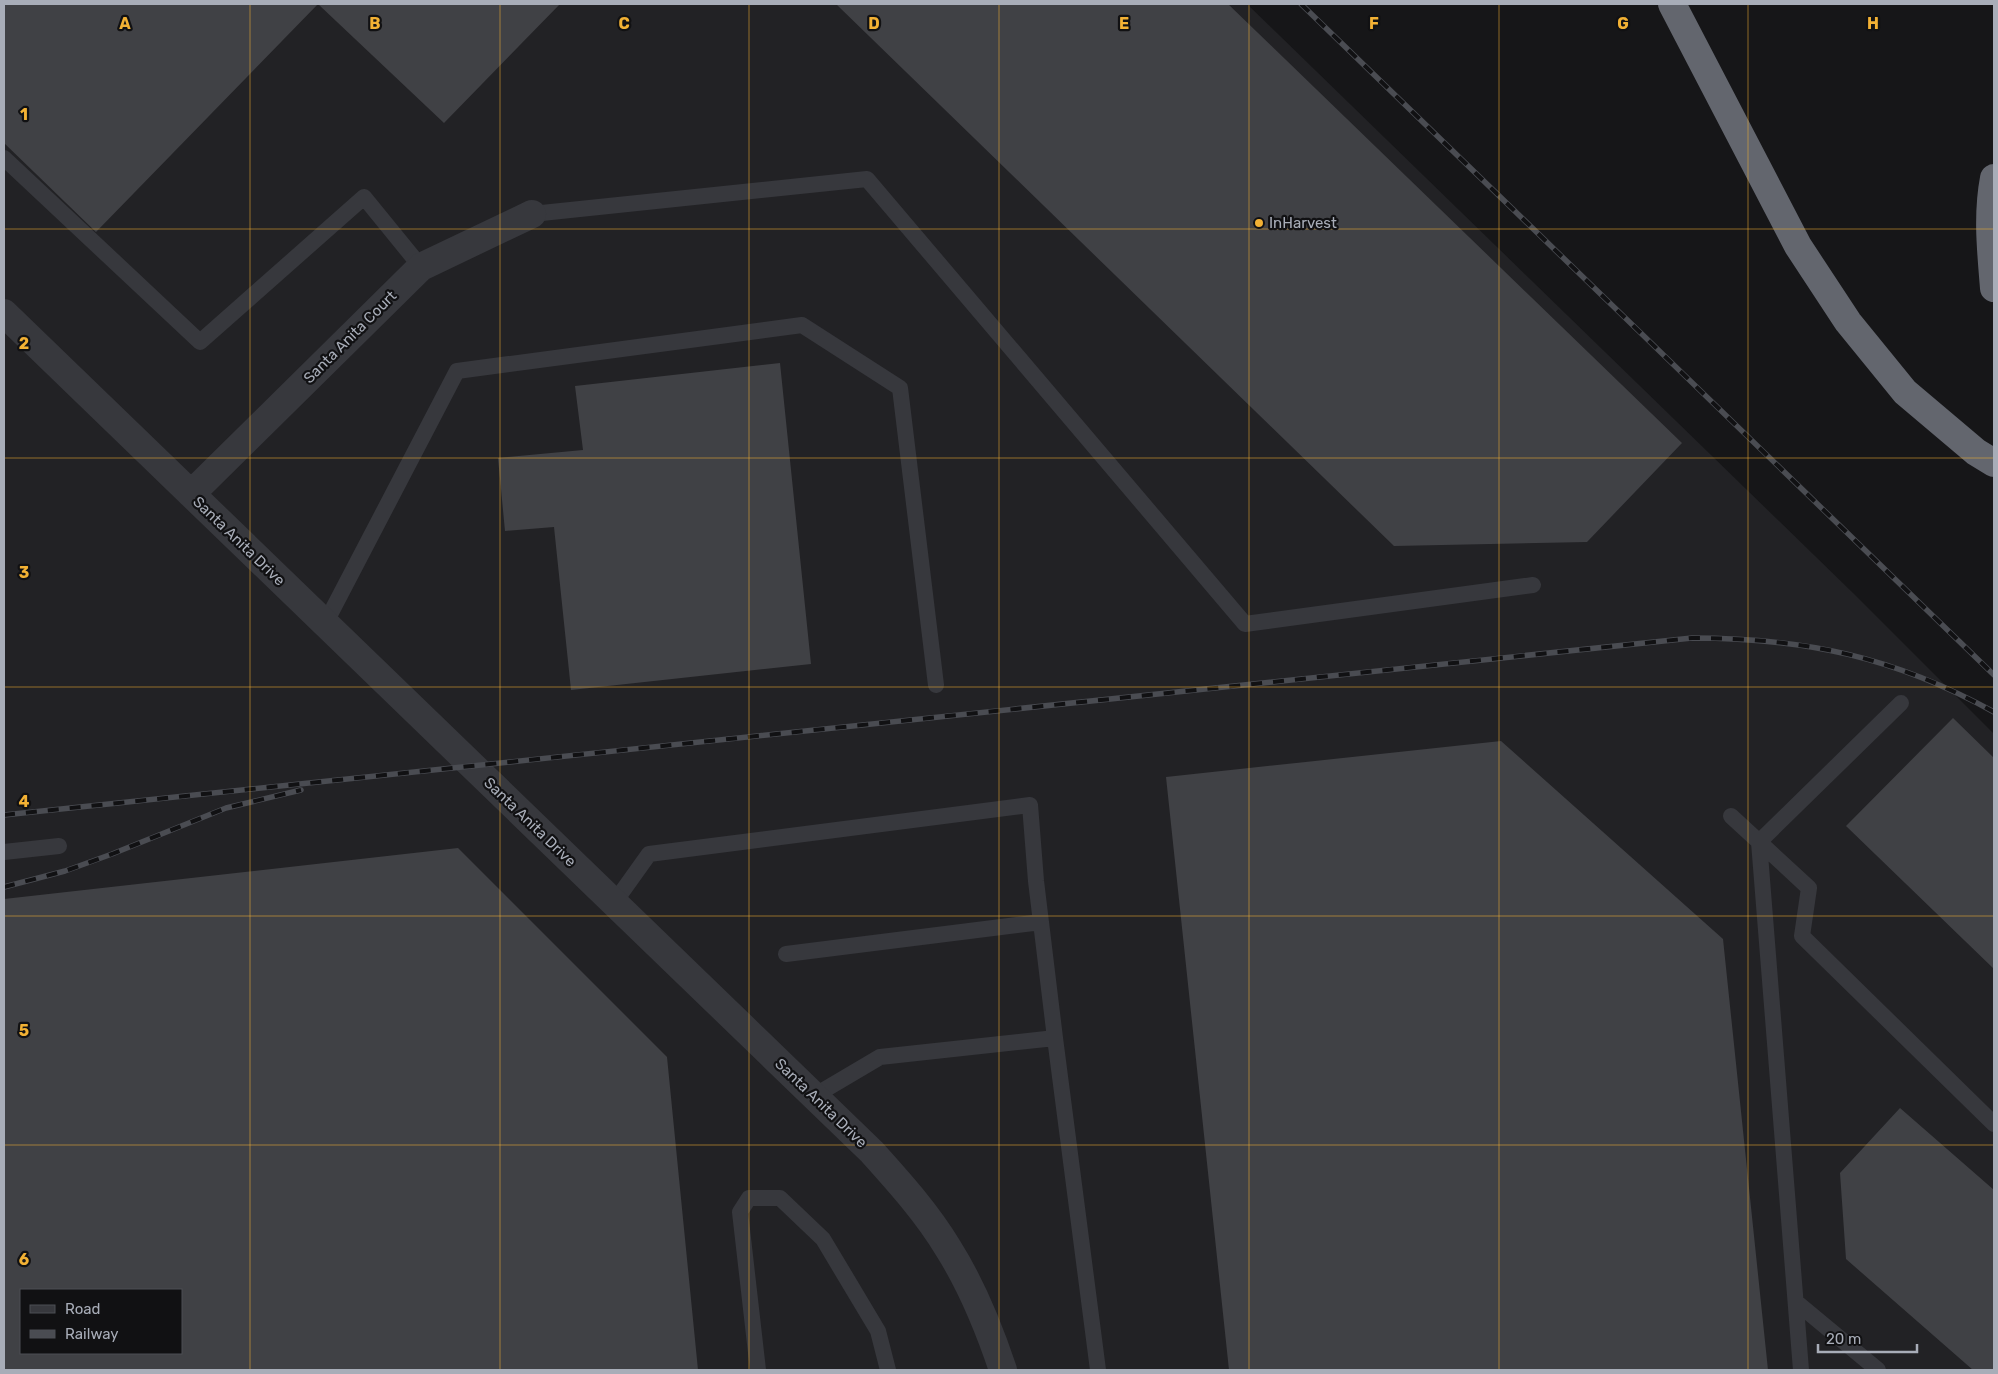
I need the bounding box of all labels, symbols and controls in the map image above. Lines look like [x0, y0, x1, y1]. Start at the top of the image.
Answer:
text: A [119, 14, 131, 33]
text: B [369, 14, 381, 33]
text: C [618, 14, 630, 33]
text: D [868, 14, 880, 33]
text: E [1119, 14, 1129, 33]
text: F [1369, 14, 1379, 33]
text: G [1617, 14, 1629, 33]
text: H [1867, 14, 1879, 33]
text: 1 [20, 105, 28, 124]
place label: InHarvest [1269, 214, 1337, 232]
marker: InHarvest [1253, 217, 1265, 229]
street label: Santa Anita Court [300, 287, 400, 387]
text: 2 [19, 334, 29, 353]
street label: Santa Anita Drive [189, 493, 289, 589]
text: 3 [19, 563, 29, 582]
street label: Santa Anita Drive [480, 774, 580, 870]
text: 4 [19, 792, 30, 811]
text: 5 [19, 1021, 29, 1040]
street label: Santa Anita Drive [771, 1055, 871, 1151]
text: 6 [19, 1250, 29, 1269]
legend [20, 1289, 182, 1354]
text: Road [65, 1300, 101, 1318]
scale bar [1818, 1322, 1917, 1354]
text: Railway [65, 1325, 119, 1343]
text: 20 m [1826, 1330, 1861, 1348]

